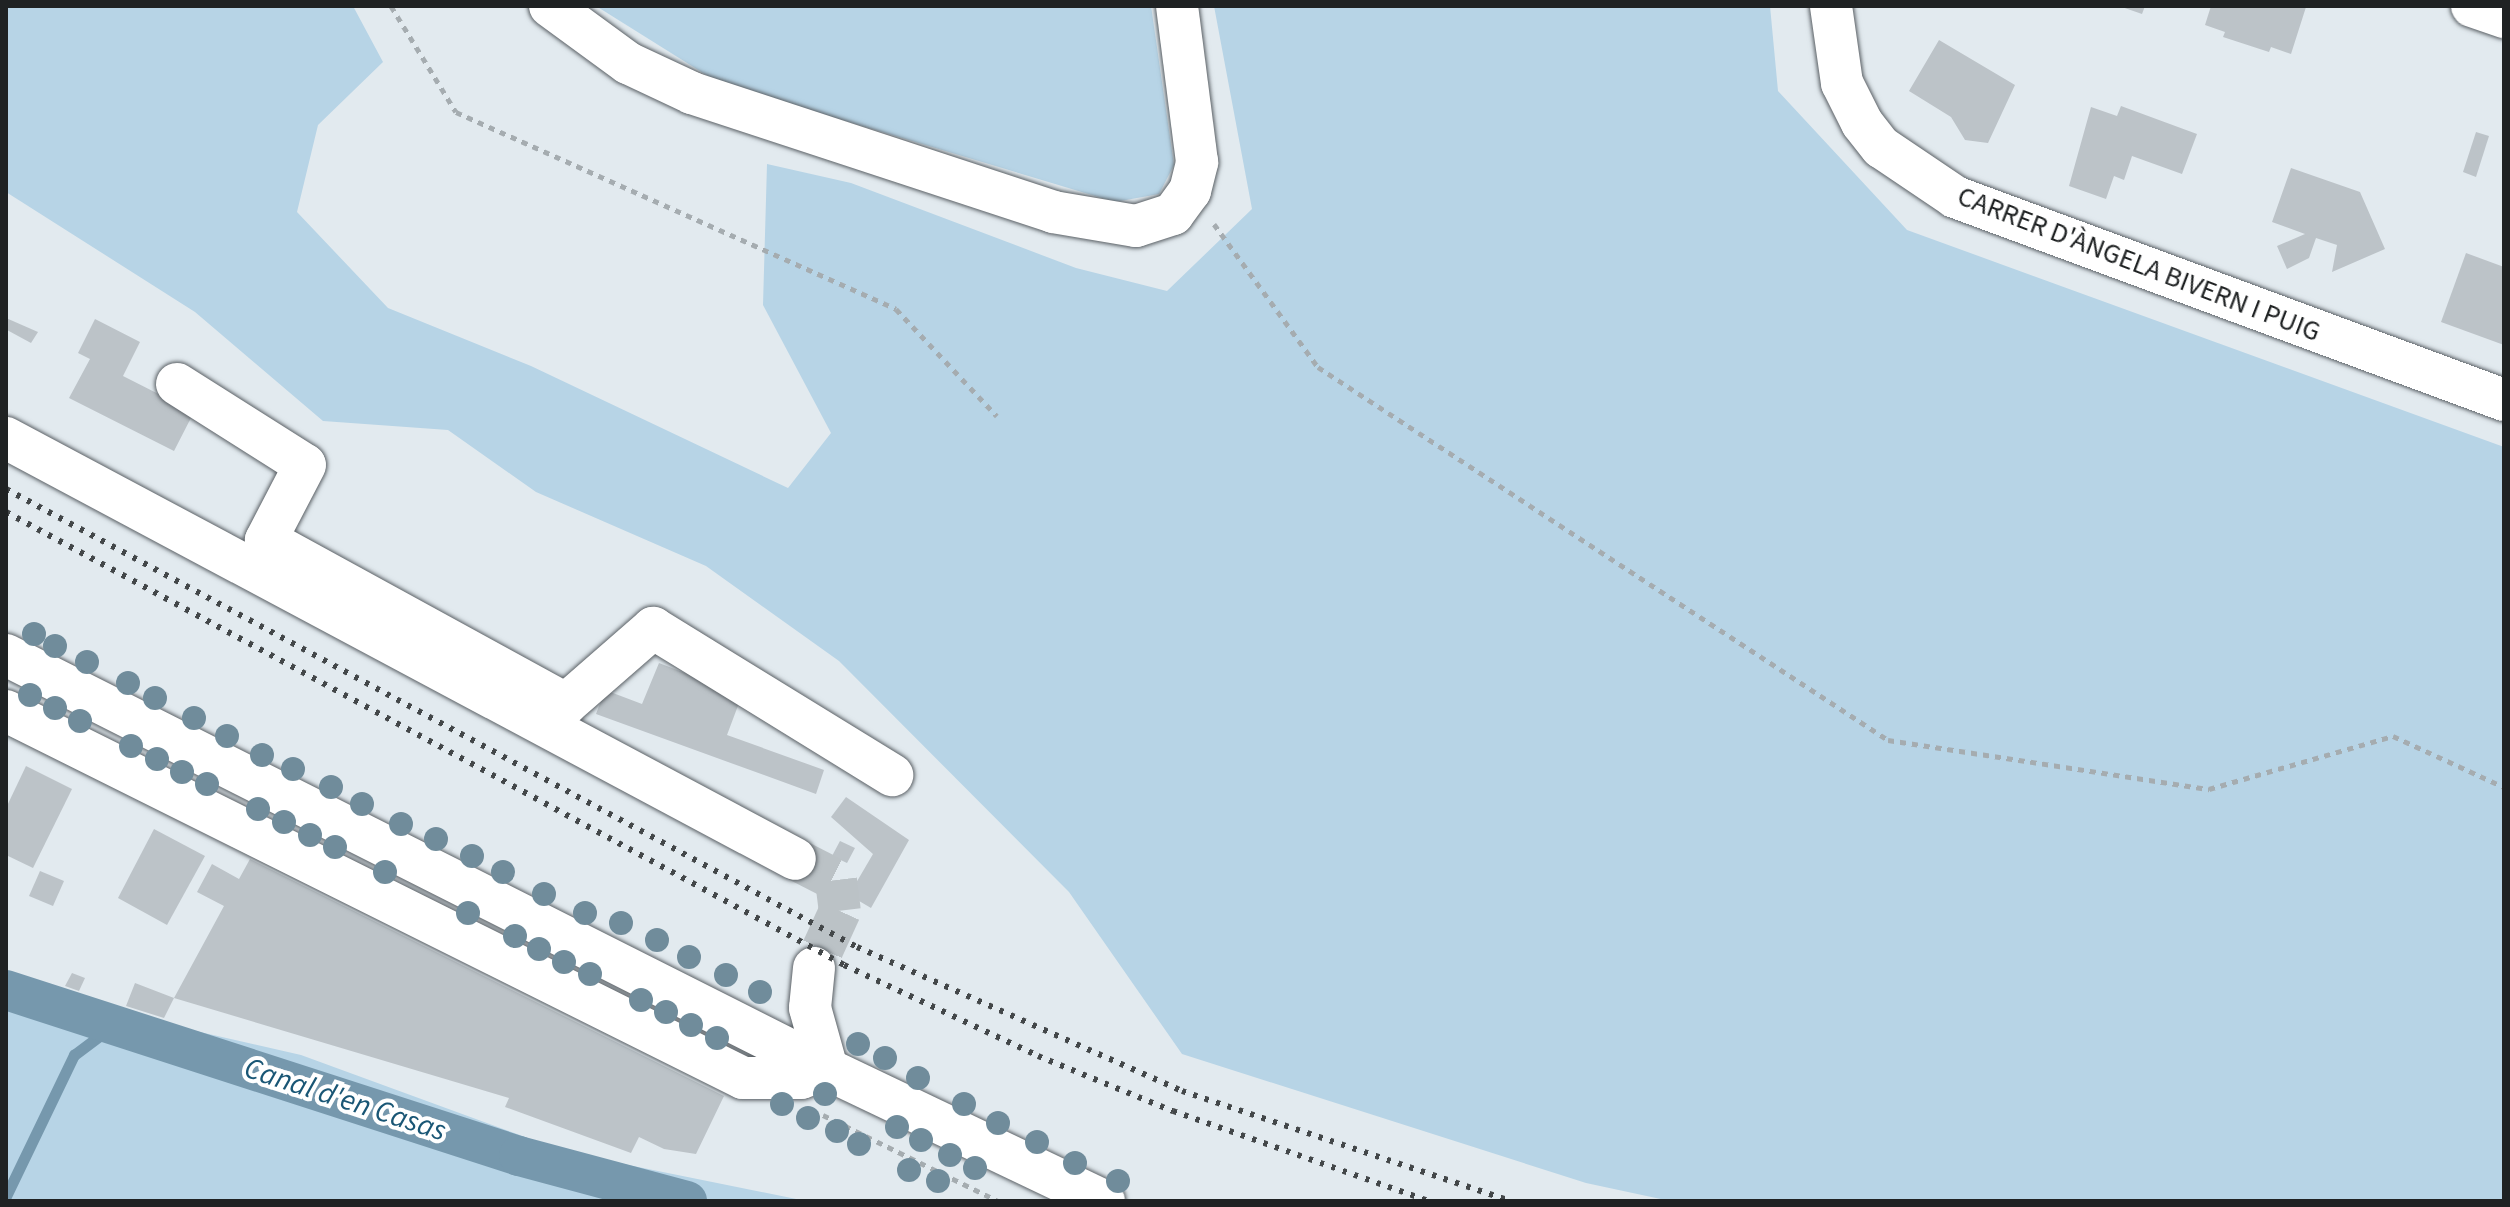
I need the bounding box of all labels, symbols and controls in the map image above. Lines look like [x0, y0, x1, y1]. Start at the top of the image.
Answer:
street label: CARRER D'ÀNGELA BIVERN I PUIG [1953, 179, 2325, 349]
water label: Canal d'en Casas [240, 1050, 450, 1150]

